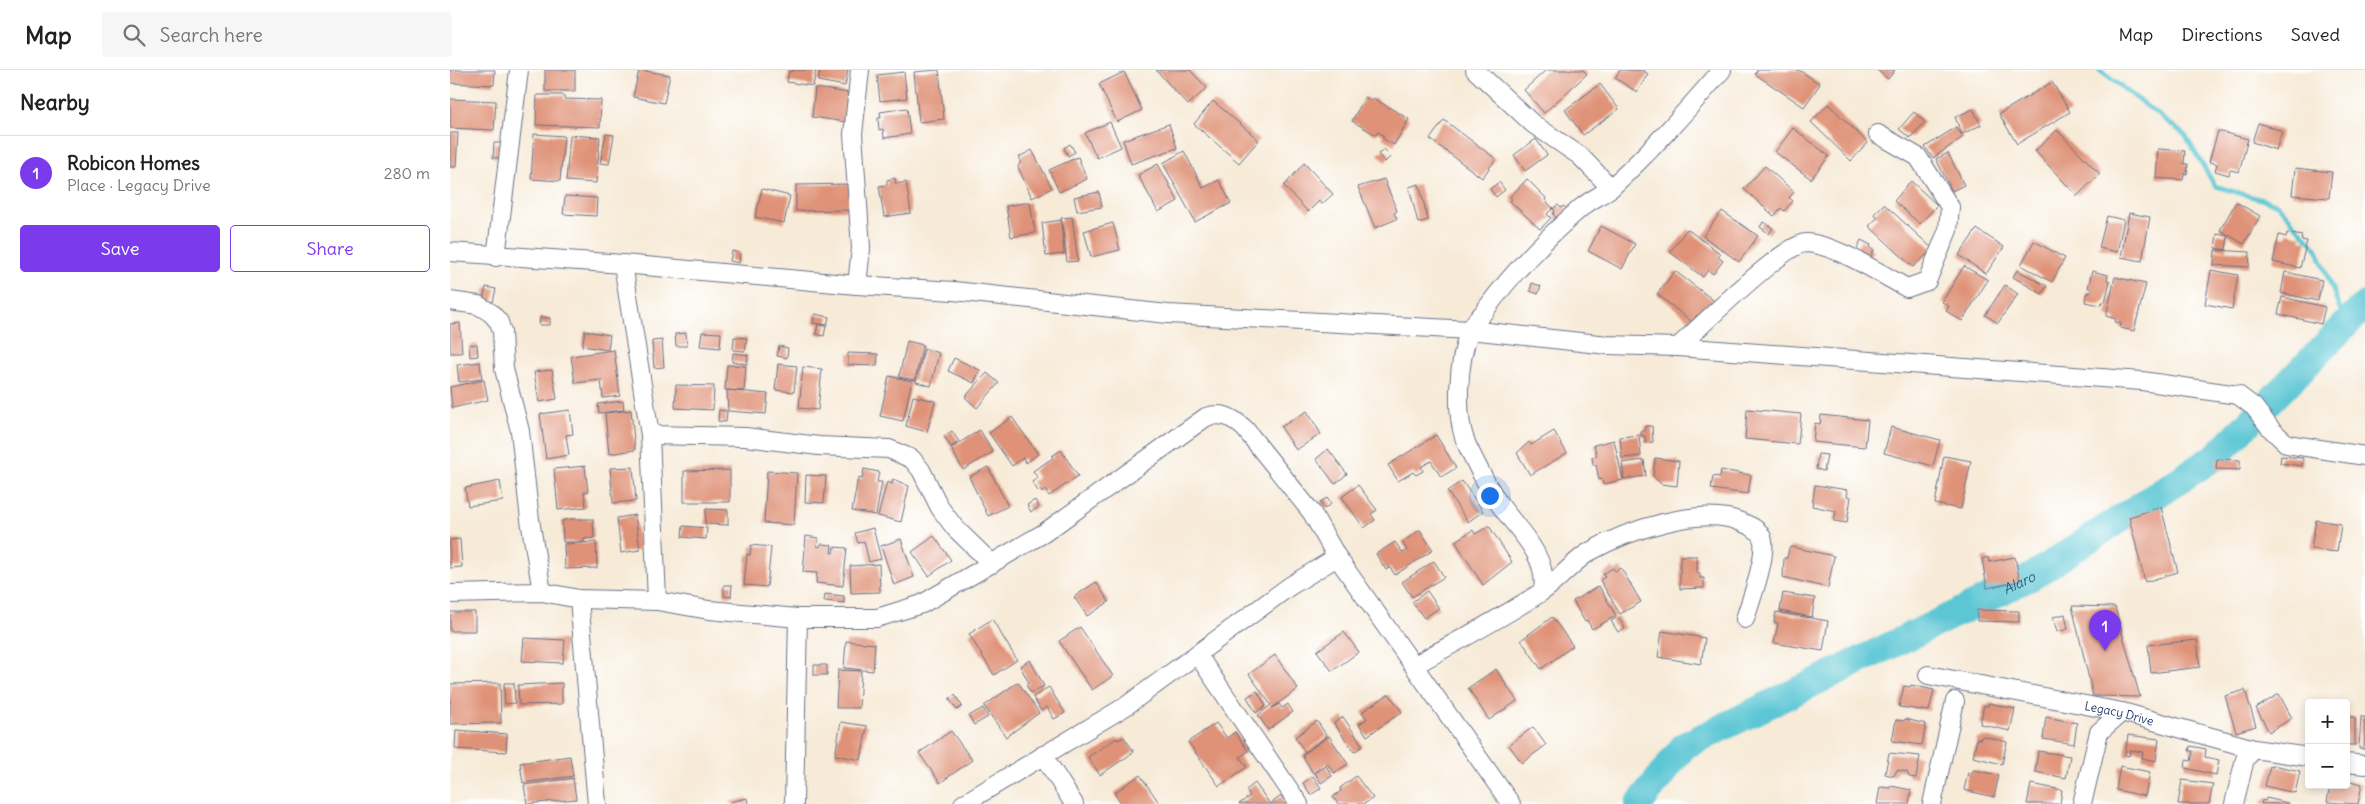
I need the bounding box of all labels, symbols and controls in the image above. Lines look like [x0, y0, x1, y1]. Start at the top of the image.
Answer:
search box [102, 12, 452, 57]
text: Map [25, 20, 72, 50]
icon: search [120, 21, 148, 49]
text: Search here [160, 23, 263, 47]
text: Map [2118, 23, 2153, 46]
text: Directions [2181, 23, 2263, 46]
text: Saved [2291, 23, 2340, 46]
text: Nearby [20, 89, 90, 116]
text: Robicon Homes [67, 151, 200, 175]
text: 1 [33, 163, 39, 183]
text: 280 m [384, 163, 430, 183]
text: Place · Legacy Drive [67, 175, 211, 195]
button: Save [20, 225, 220, 272]
button: Share [230, 225, 430, 272]
your location [1477, 483, 1503, 509]
water label: Alaro [2000, 567, 2039, 598]
pin: 1 [2089, 610, 2121, 651]
street label: Legacy Drive [2084, 698, 2155, 728]
map controls [2305, 699, 2350, 789]
button: + [2305, 699, 2350, 744]
button: − [2305, 744, 2350, 789]

